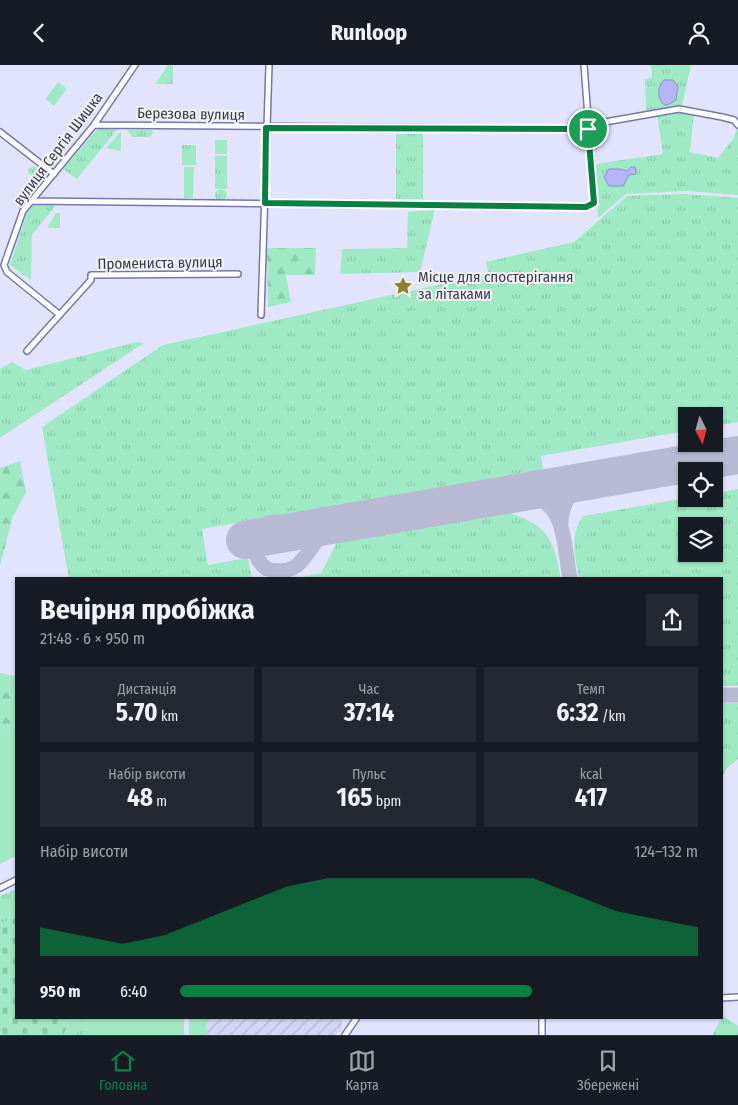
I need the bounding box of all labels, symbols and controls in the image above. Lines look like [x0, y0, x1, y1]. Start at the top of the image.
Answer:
icon: back [25, 19, 53, 47]
text: Runloop [331, 19, 407, 46]
icon: person [685, 19, 713, 47]
street label: вулиця Сергія Шишка [10, 89, 106, 209]
street label: Березова вулиця [137, 104, 245, 124]
pin [567, 108, 609, 150]
icon: arrive [574, 115, 602, 143]
street label: Промениста вулиця [97, 253, 223, 273]
place label: Місце для спостерігання за літаками [418, 268, 574, 303]
place icon: Місце для спостерігання за літаками [392, 275, 414, 297]
north arrow [678, 407, 722, 453]
map controls [678, 407, 723, 562]
button: locate [678, 462, 723, 507]
button: layers [678, 517, 723, 562]
text: Вечірня пробіжка [40, 593, 255, 626]
button: share [646, 594, 698, 646]
text: 21:48 · 6 × 950 m [40, 629, 145, 648]
text: Дистанція [118, 681, 176, 698]
text: Час [359, 681, 379, 698]
text: Темп [577, 681, 605, 698]
text: 5.70 [116, 698, 158, 728]
text: 37:14 [344, 698, 394, 728]
text: 6:32 [556, 698, 599, 728]
text: km [158, 708, 178, 725]
text: /km [599, 708, 626, 725]
text: Набір висоти [108, 766, 186, 783]
text: Пульс [352, 766, 386, 783]
text: kcal [580, 766, 602, 783]
text: 48 [127, 783, 153, 813]
text: 165 [337, 783, 372, 813]
text: 417 [575, 783, 607, 813]
text: m [153, 793, 167, 810]
text: bpm [372, 793, 401, 810]
text: Набір висоти [40, 842, 128, 861]
text: 124–132 m [634, 842, 698, 861]
text: 950 m [40, 982, 80, 1001]
text: 6:40 [120, 982, 147, 1001]
tab: Головна [99, 1047, 147, 1094]
tab: Карта [345, 1047, 379, 1094]
tab: Збережені [577, 1047, 639, 1094]

